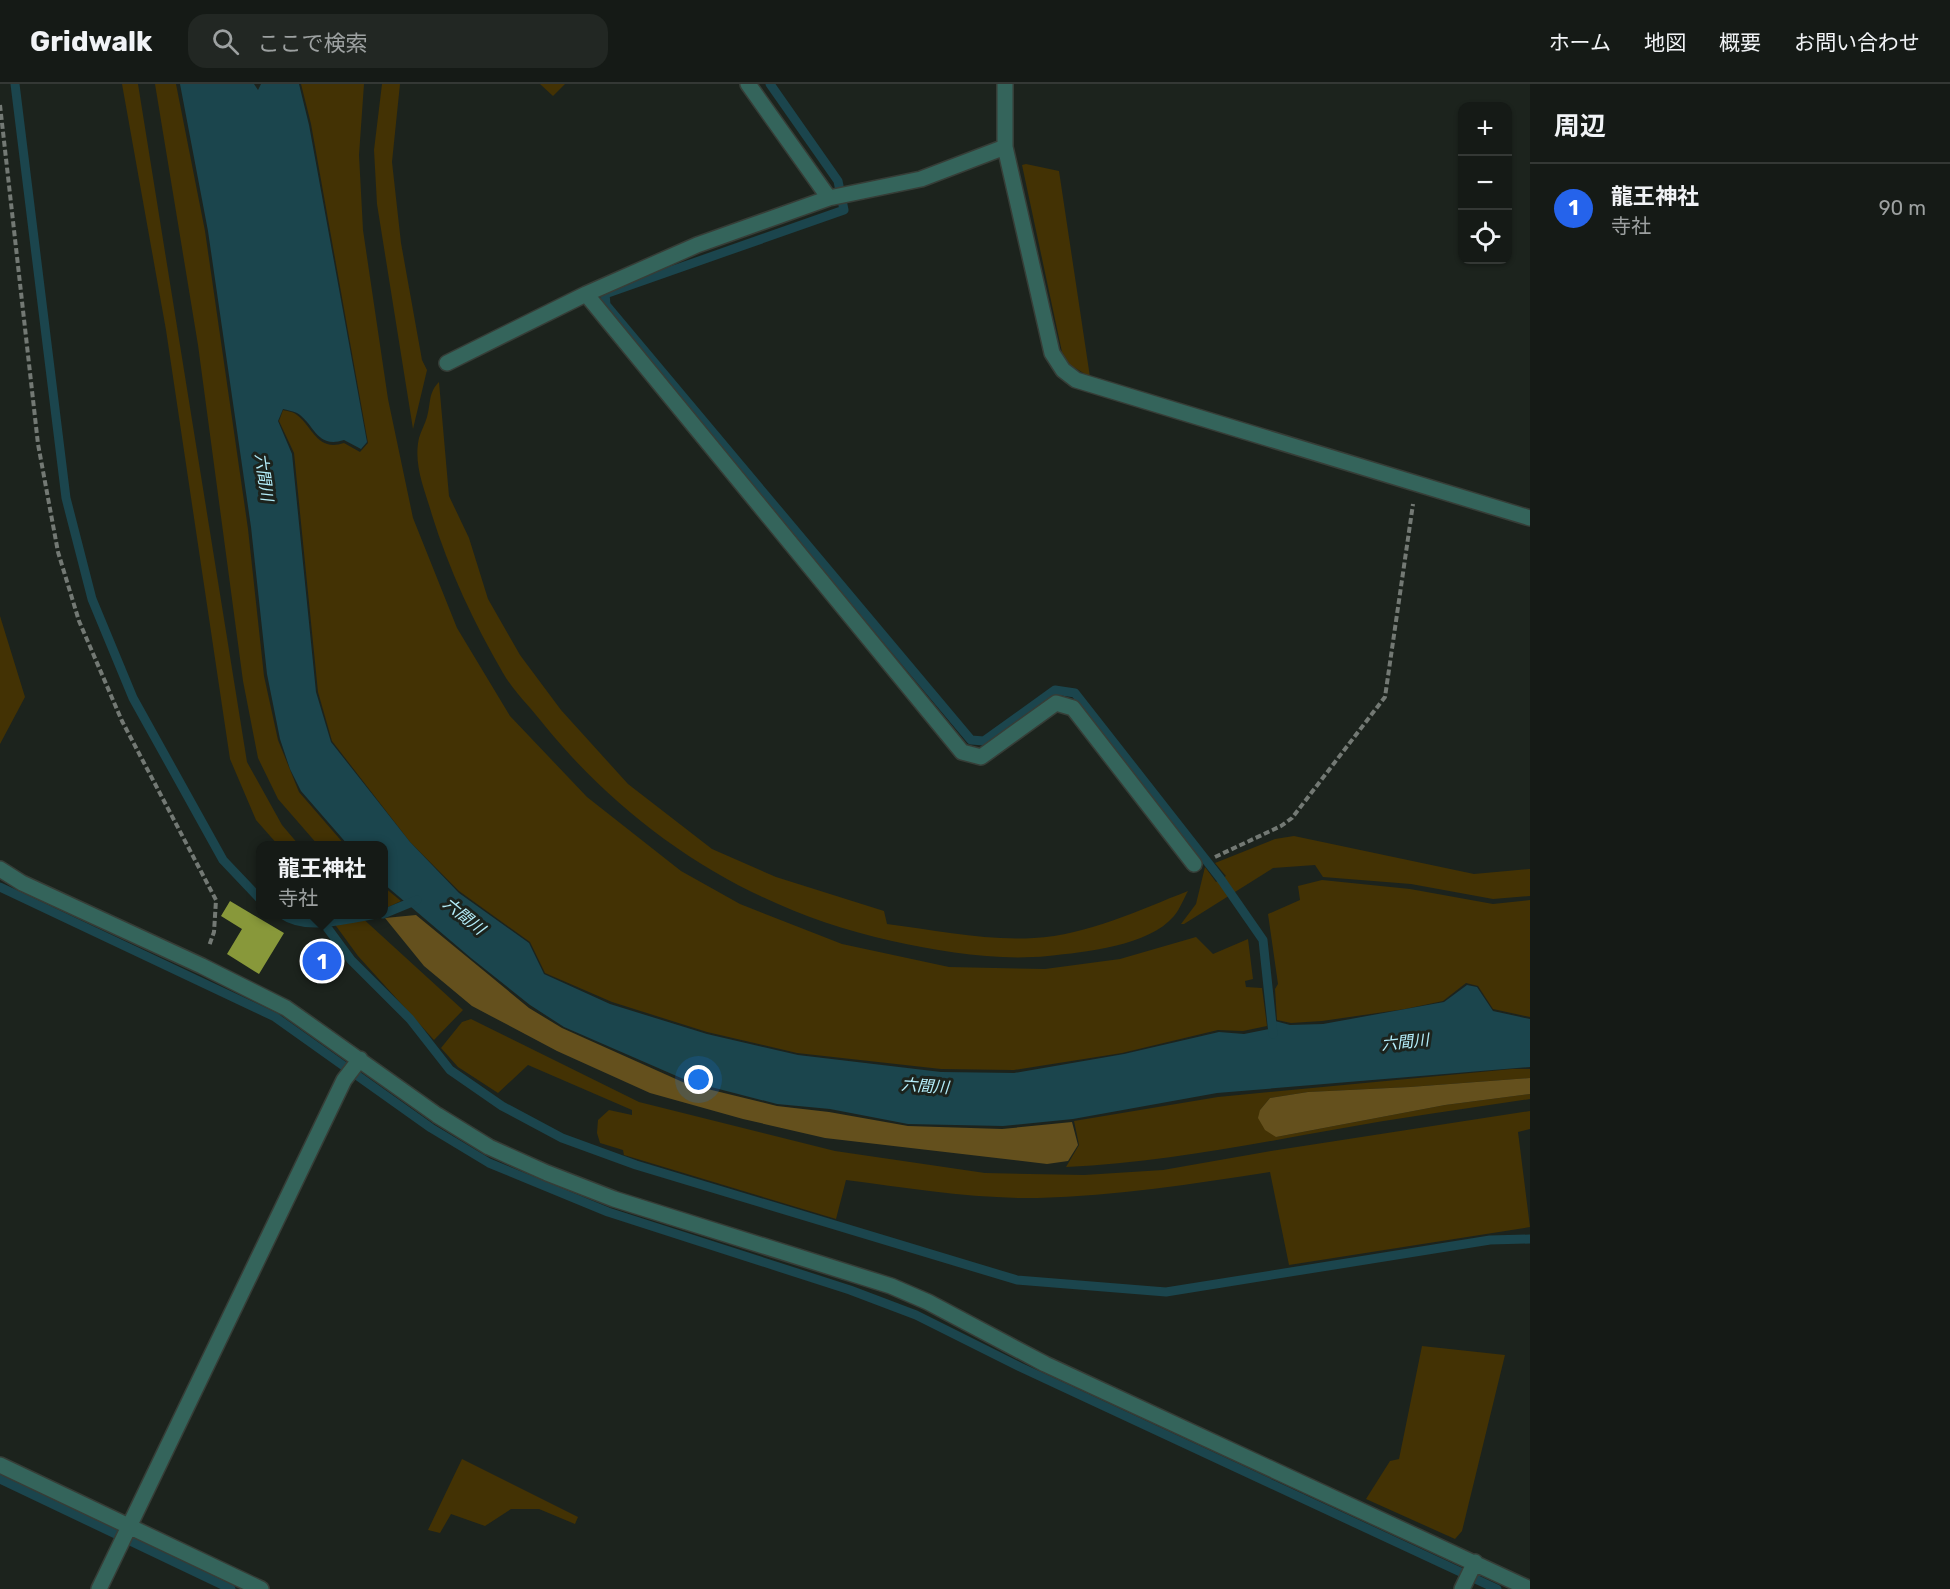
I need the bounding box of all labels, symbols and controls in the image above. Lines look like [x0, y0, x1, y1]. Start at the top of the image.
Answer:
search box [188, 14, 608, 68]
text: Gridwalk [30, 25, 152, 58]
icon: search [209, 25, 242, 58]
text: ここで検索 [257, 30, 367, 57]
text: ホーム [1549, 30, 1611, 55]
text: 地図 [1644, 30, 1686, 55]
text: 概要 [1719, 30, 1761, 55]
text: お問い合わせ [1794, 30, 1920, 55]
map controls [1458, 102, 1512, 264]
button: + [1458, 102, 1512, 156]
text: 周辺 [1554, 111, 1606, 142]
button: − [1458, 156, 1512, 210]
text: 龍王神社 [1611, 183, 1699, 210]
text: 1 [1569, 196, 1578, 220]
text: 90 m [1879, 196, 1926, 220]
button: locate [1458, 210, 1512, 264]
text: 寺社 [1611, 214, 1651, 238]
water label: 六間川 [251, 452, 277, 504]
popup [256, 841, 388, 919]
text: 龍王神社 [278, 855, 366, 882]
text: 寺社 [278, 886, 318, 910]
water label: 六間川 [439, 894, 490, 940]
pin: 1 [302, 938, 342, 984]
water label: 六間川 [1380, 1030, 1432, 1054]
your location [684, 1065, 713, 1094]
water label: 六間川 [900, 1075, 952, 1097]

